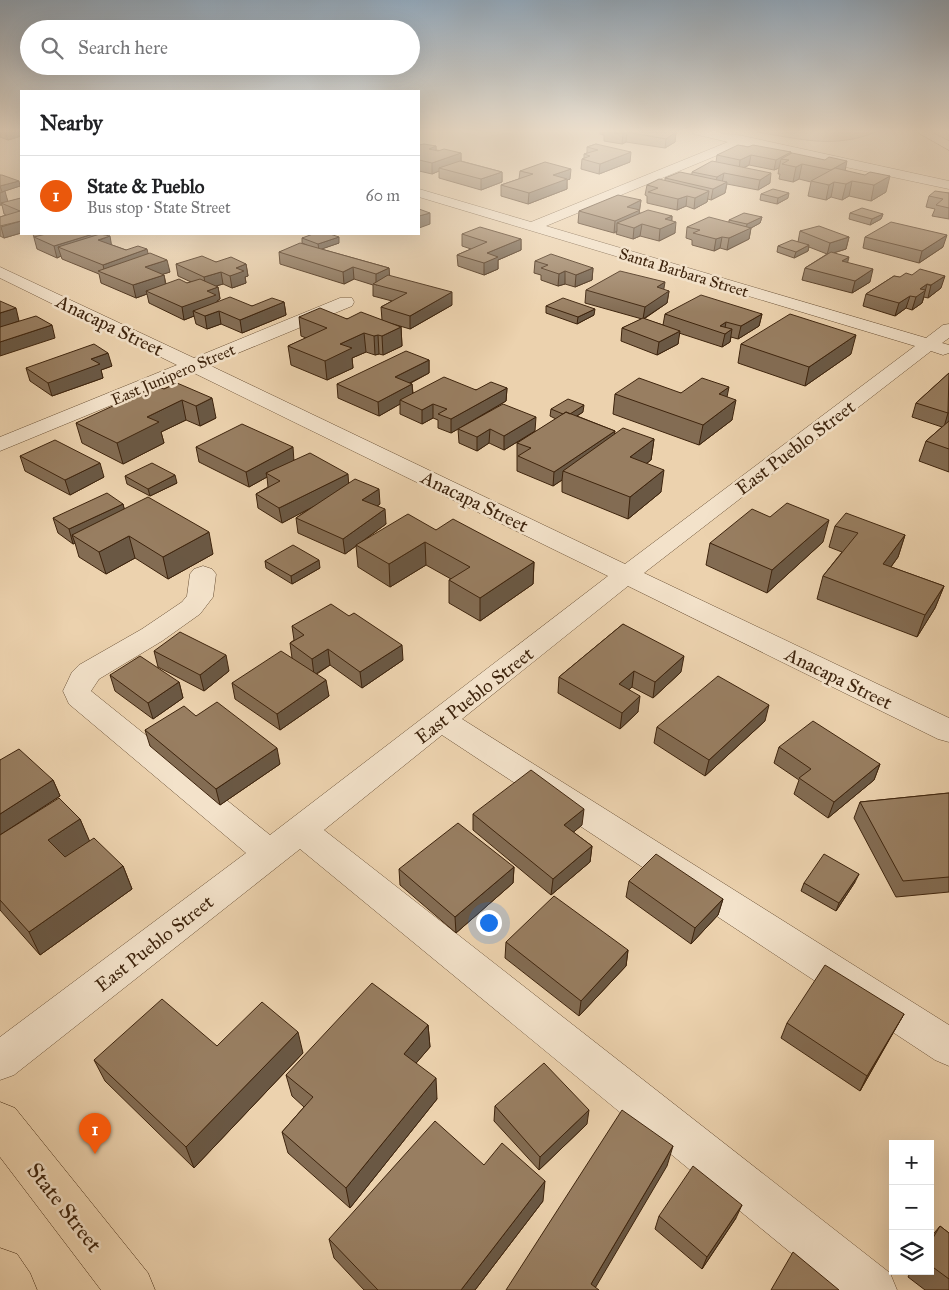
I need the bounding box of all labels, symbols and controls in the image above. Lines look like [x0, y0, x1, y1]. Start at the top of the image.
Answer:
search box [20, 20, 420, 75]
icon: search [38, 34, 66, 62]
text: Search here [78, 36, 168, 59]
text: Nearby [40, 110, 103, 136]
text: State & Pueblo [87, 175, 204, 198]
text: 1 [53, 186, 59, 205]
text: 60 m [366, 186, 400, 205]
text: Bus stop · State Street [87, 198, 231, 217]
street label: Santa Barbara Street [617, 244, 751, 301]
street label: Anacapa Street [52, 289, 167, 361]
street label: East Junipero Street [108, 340, 239, 410]
street label: East Pueblo Street [731, 395, 860, 500]
street label: Anacapa Street [417, 465, 532, 537]
street label: East Pueblo Street [411, 642, 538, 749]
street label: Anacapa Street [781, 642, 896, 714]
street label: East Pueblo Street [91, 890, 218, 997]
your location [476, 910, 502, 936]
pin: 1 [79, 1113, 111, 1154]
map controls [889, 1140, 934, 1275]
button: + [889, 1140, 934, 1185]
street label: State Street [21, 1157, 108, 1258]
button: − [889, 1185, 934, 1230]
button: layers [889, 1230, 934, 1275]

